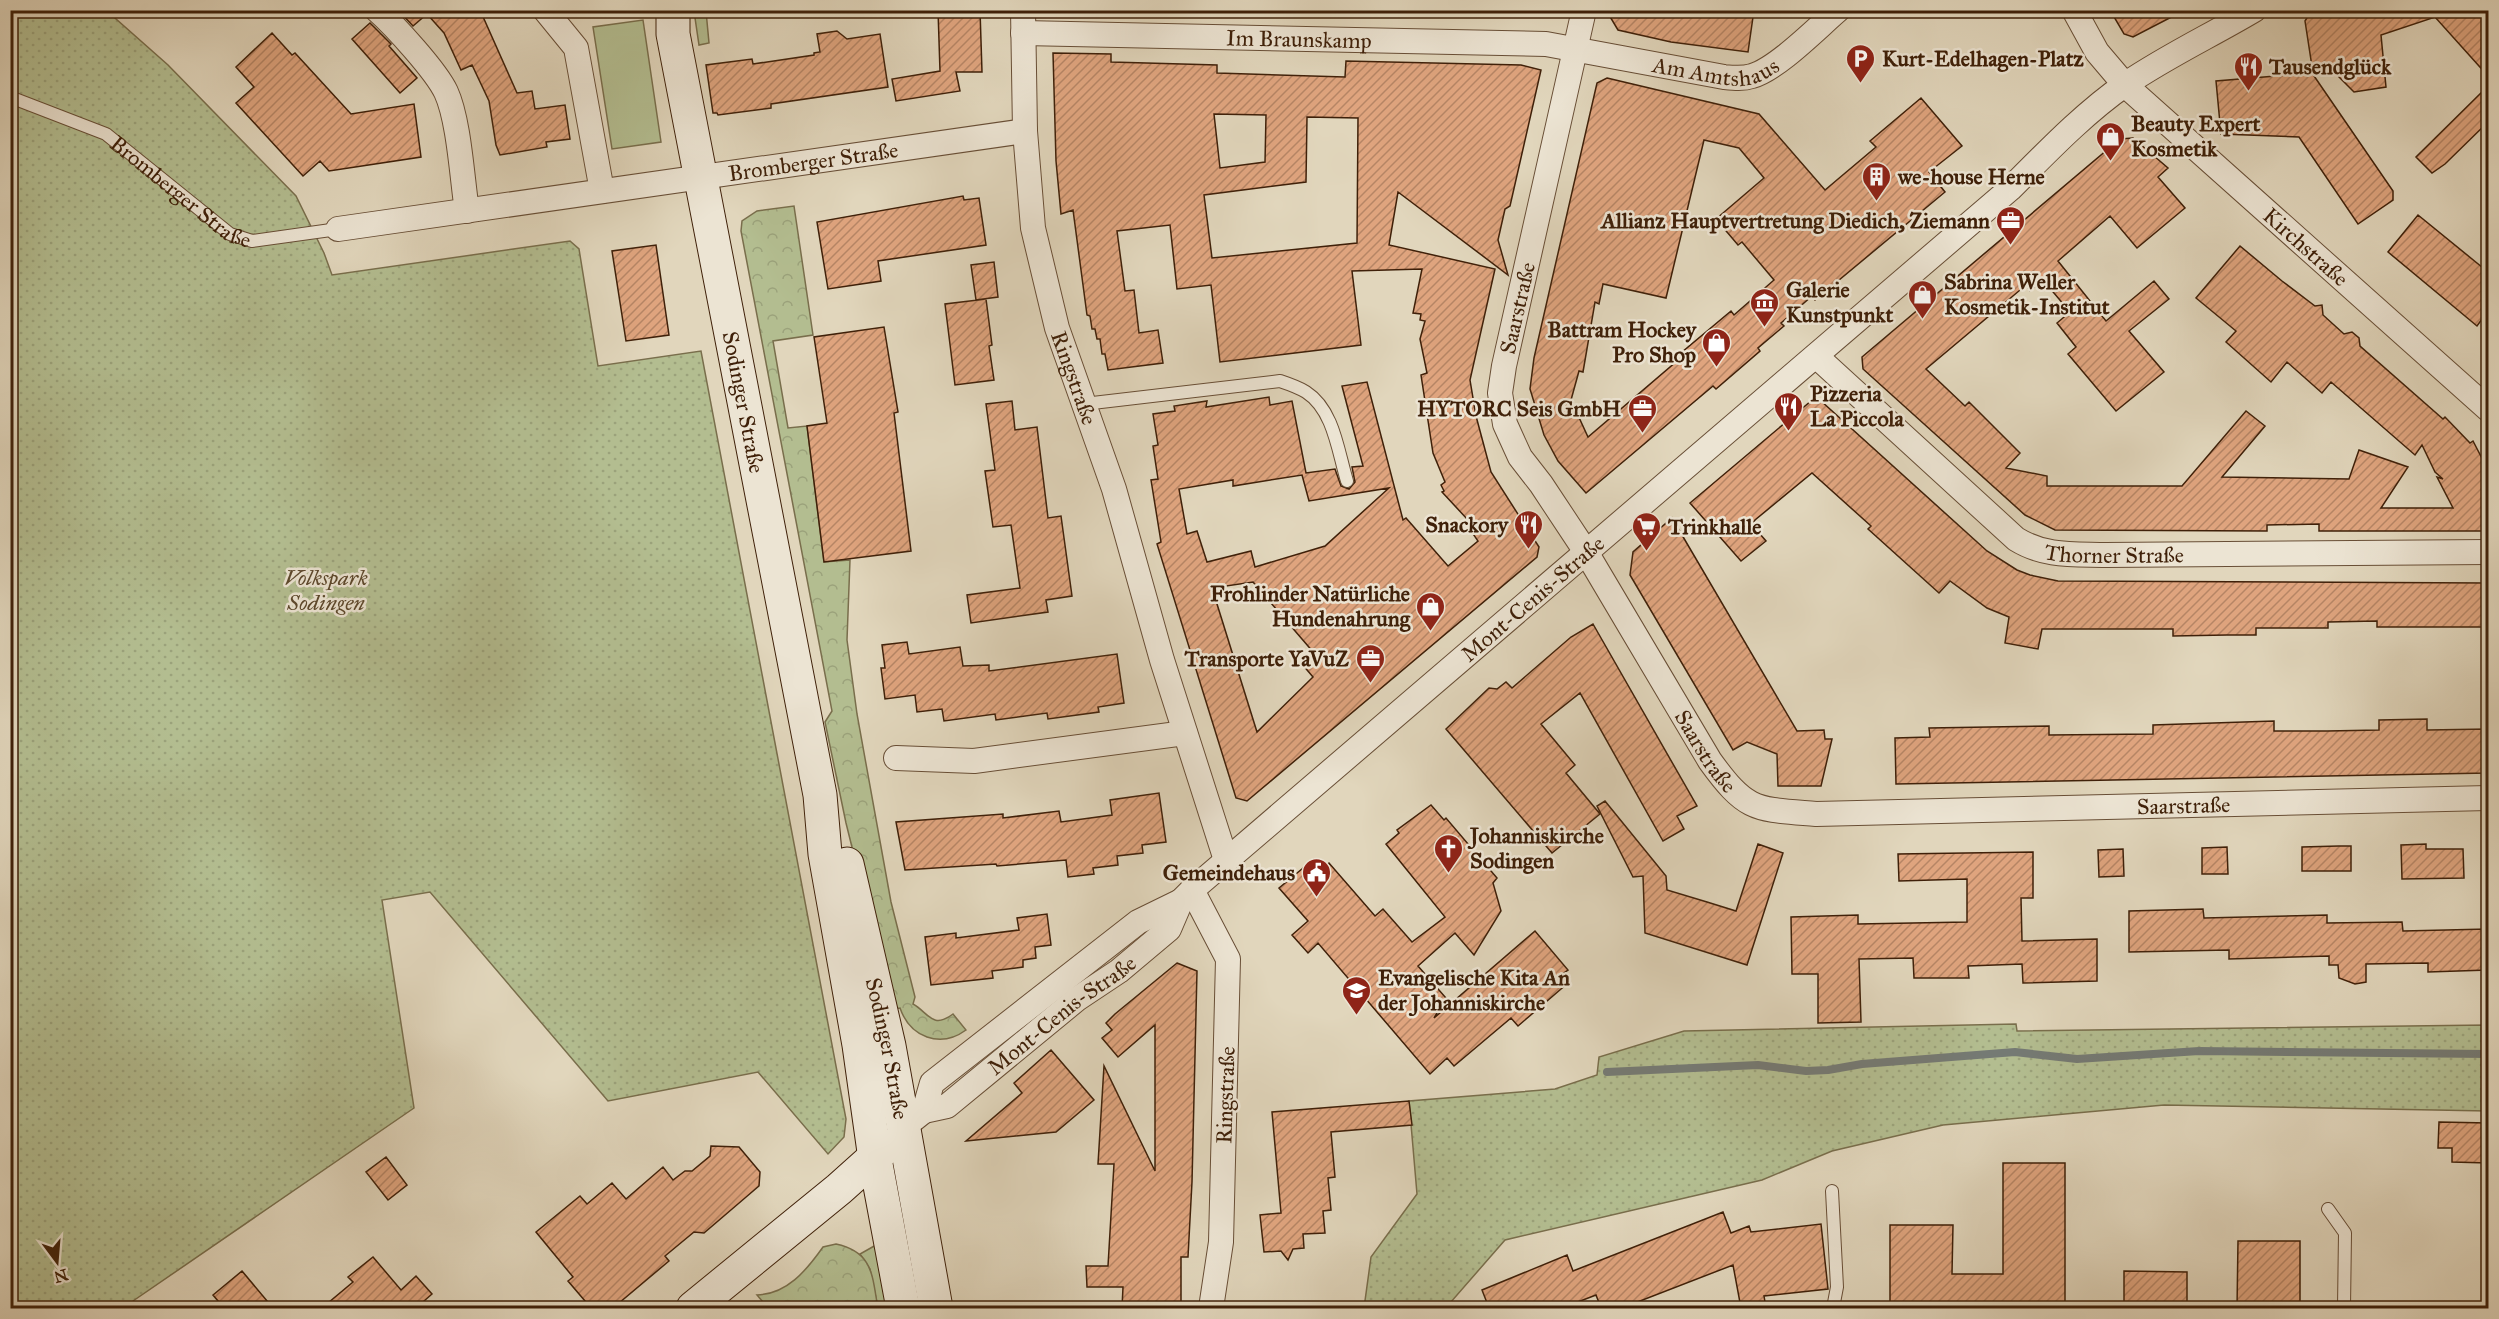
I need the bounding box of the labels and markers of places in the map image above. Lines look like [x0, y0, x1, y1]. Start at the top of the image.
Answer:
parking icon: Kurt-Edelhagen-Platz [1845, 42, 1877, 84]
place label: Kurt-Edelhagen-Platz [1882, 45, 2084, 72]
restaurant icon: Tausendglück [2232, 50, 2264, 92]
place label: Tausendglück [2268, 53, 2392, 80]
place label: Beauty Expert Kosmetik [2131, 110, 2261, 162]
shop icon: Beauty Expert Kosmetik [2094, 120, 2126, 162]
building icon: we-house Herne [1861, 160, 1893, 202]
place label: we-house Herne [1897, 163, 2045, 190]
office icon: Allianz Hauptvertretung Diedich, Ziemann [1995, 204, 2027, 246]
place label: Allianz Hauptvertretung Diedich, Ziemann [1599, 207, 1990, 234]
place label: Sabrina Weller Kosmetik-Institut [1944, 268, 2110, 320]
place label: Galerie Kunstpunkt [1786, 276, 1893, 328]
shop icon: Sabrina Weller Kosmetik-Institut [1907, 278, 1939, 320]
museum icon: Galerie Kunstpunkt [1749, 286, 1781, 328]
place label: Battram Hockey Pro Shop [1547, 316, 1698, 368]
shop icon: Battram Hockey Pro Shop [1701, 326, 1733, 368]
place label: Pizzeria La Piccola [1810, 380, 1905, 432]
restaurant icon: Pizzeria La Piccola [1773, 390, 1805, 432]
office icon: HYTORC Seis GmbH [1626, 392, 1658, 434]
place label: HYTORC Seis GmbH [1417, 395, 1621, 422]
restaurant icon: Snackory [1513, 508, 1545, 550]
supermarket icon: Trinkhalle [1631, 510, 1663, 552]
place label: Snackory [1425, 511, 1510, 538]
place label: Trinkhalle [1667, 513, 1761, 540]
place label: Frohlinder Natürliche Hundenahrung [1210, 580, 1411, 632]
shop icon: Frohlinder Natürliche Hundenahrung [1415, 590, 1447, 632]
office icon: Transporte YaVuZ [1354, 642, 1386, 684]
place label: Transporte YaVuZ [1183, 645, 1349, 672]
place label: Johanniskirche Sodingen [1467, 822, 1604, 874]
church icon: Johanniskirche Sodingen [1433, 832, 1465, 874]
public building icon: Gemeindehaus [1300, 856, 1332, 898]
place label: Gemeindehaus [1163, 859, 1295, 886]
place label: Evangelische Kita An der Johanniskirche [1378, 964, 1570, 1017]
school or university icon: Evangelische Kita An der Johanniskirche [1341, 974, 1373, 1016]

